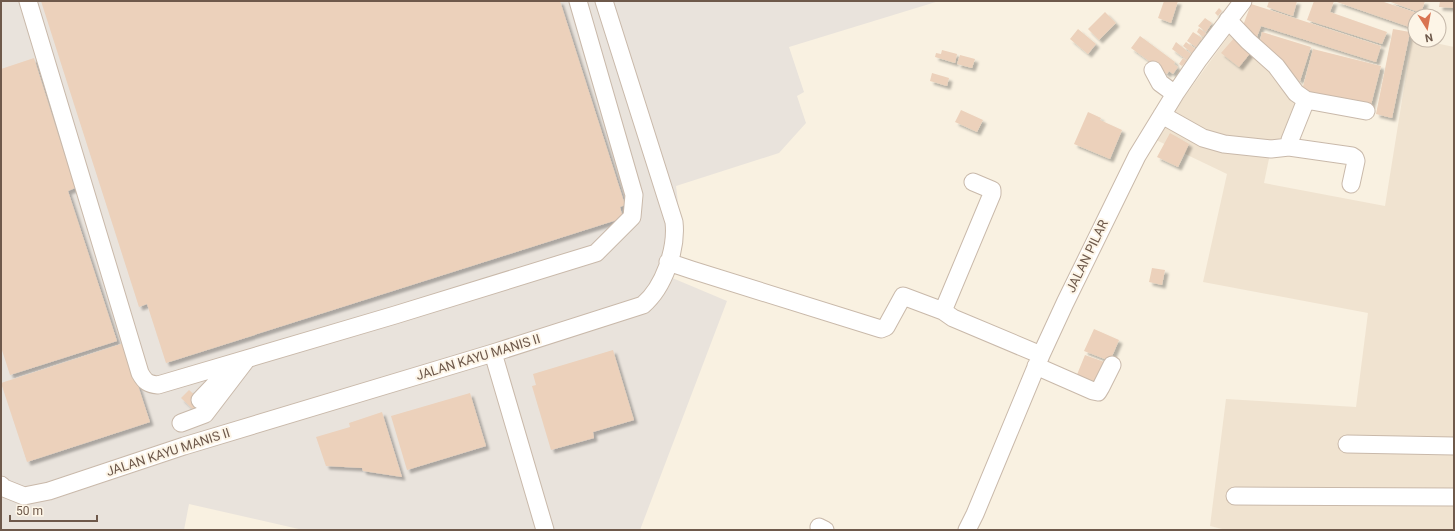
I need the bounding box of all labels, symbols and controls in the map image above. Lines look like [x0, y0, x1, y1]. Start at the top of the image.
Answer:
north arrow [1407, 8, 1447, 48]
text: N [1424, 30, 1434, 44]
street label: JALAN PILAR [1063, 217, 1111, 295]
street label: JALAN KAYU MANIS II [414, 331, 542, 383]
street label: JALAN KAYU MANIS II [104, 425, 232, 479]
scale bar [10, 497, 97, 523]
text: 50 m [16, 504, 43, 518]

